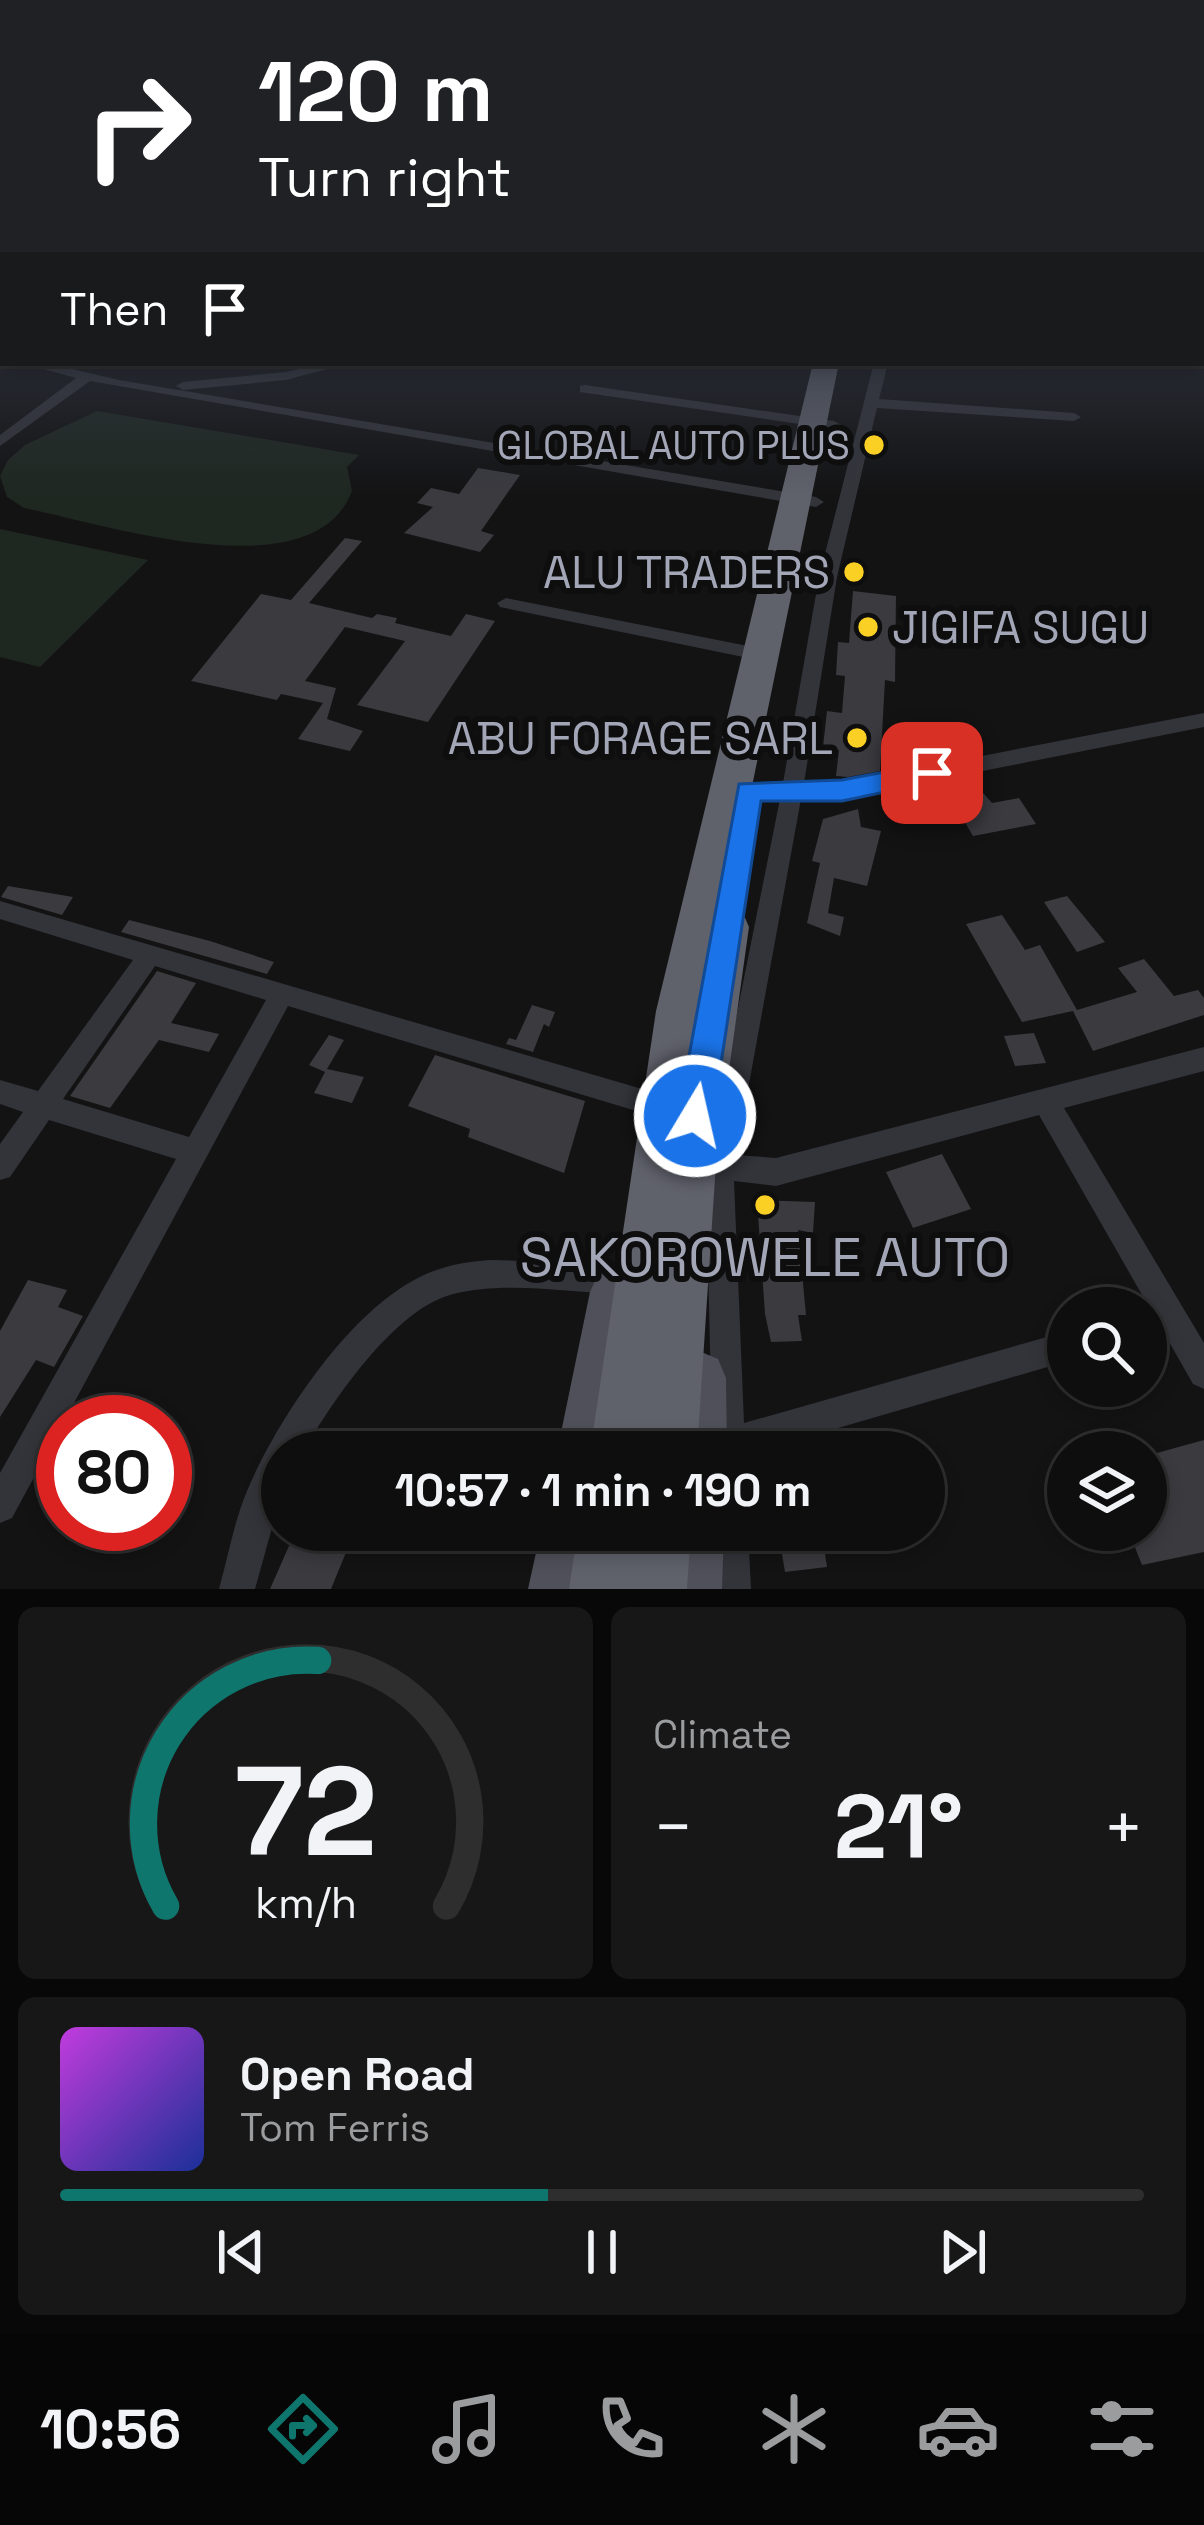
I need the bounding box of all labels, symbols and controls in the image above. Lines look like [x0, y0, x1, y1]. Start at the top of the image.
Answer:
text: 120 m [258, 38, 493, 146]
icon: right [60, 48, 216, 204]
text: Turn right [258, 143, 511, 212]
icon: arrive [192, 276, 258, 342]
text: Then [60, 281, 168, 338]
place label: GLOBAL AUTO PLUS [497, 421, 850, 470]
marker: GLOBAL AUTO PLUS [861, 432, 887, 458]
place label: ALU TRADERS [543, 544, 830, 601]
marker: ALU TRADERS [841, 559, 867, 585]
place label: JIGIFA SUGU [892, 599, 1149, 656]
marker: JIGIFA SUGU [855, 614, 881, 640]
place label: ABU FORAGE SARL [448, 710, 833, 767]
pin [881, 722, 983, 824]
marker: ABU FORAGE SARL [844, 725, 870, 751]
icon: arrive [899, 740, 965, 806]
position arrow [632, 1053, 758, 1179]
marker: SAKOROWELE AUTO [752, 1192, 778, 1218]
place label: SAKOROWELE AUTO [520, 1223, 1010, 1292]
map controls [1047, 1287, 1167, 1551]
button: search [1047, 1287, 1167, 1407]
speed limit sign: 80 [36, 1395, 192, 1551]
button: layers [1047, 1431, 1167, 1551]
text: 10:57 · 1 min · 190 m [395, 1462, 811, 1519]
text: Climate [653, 1710, 792, 1759]
text: 72 [234, 1732, 377, 1891]
text: 21° [834, 1769, 963, 1884]
text: − [653, 1785, 694, 1869]
text: + [1103, 1785, 1144, 1869]
text: km/h [254, 1876, 357, 1931]
text: Open Road [240, 2046, 475, 2103]
text: Tom Ferris [240, 2103, 430, 2152]
icon: previous [208, 2219, 274, 2285]
icon: pause [569, 2219, 635, 2285]
icon: next [930, 2219, 996, 2285]
icon: directions [261, 2387, 345, 2471]
icon: music [425, 2387, 509, 2471]
icon: phone [589, 2387, 673, 2471]
icon: climate [752, 2387, 836, 2471]
icon: car [916, 2387, 1000, 2471]
icon: filters [1080, 2387, 1164, 2471]
text: 10:56 [40, 2395, 181, 2464]

